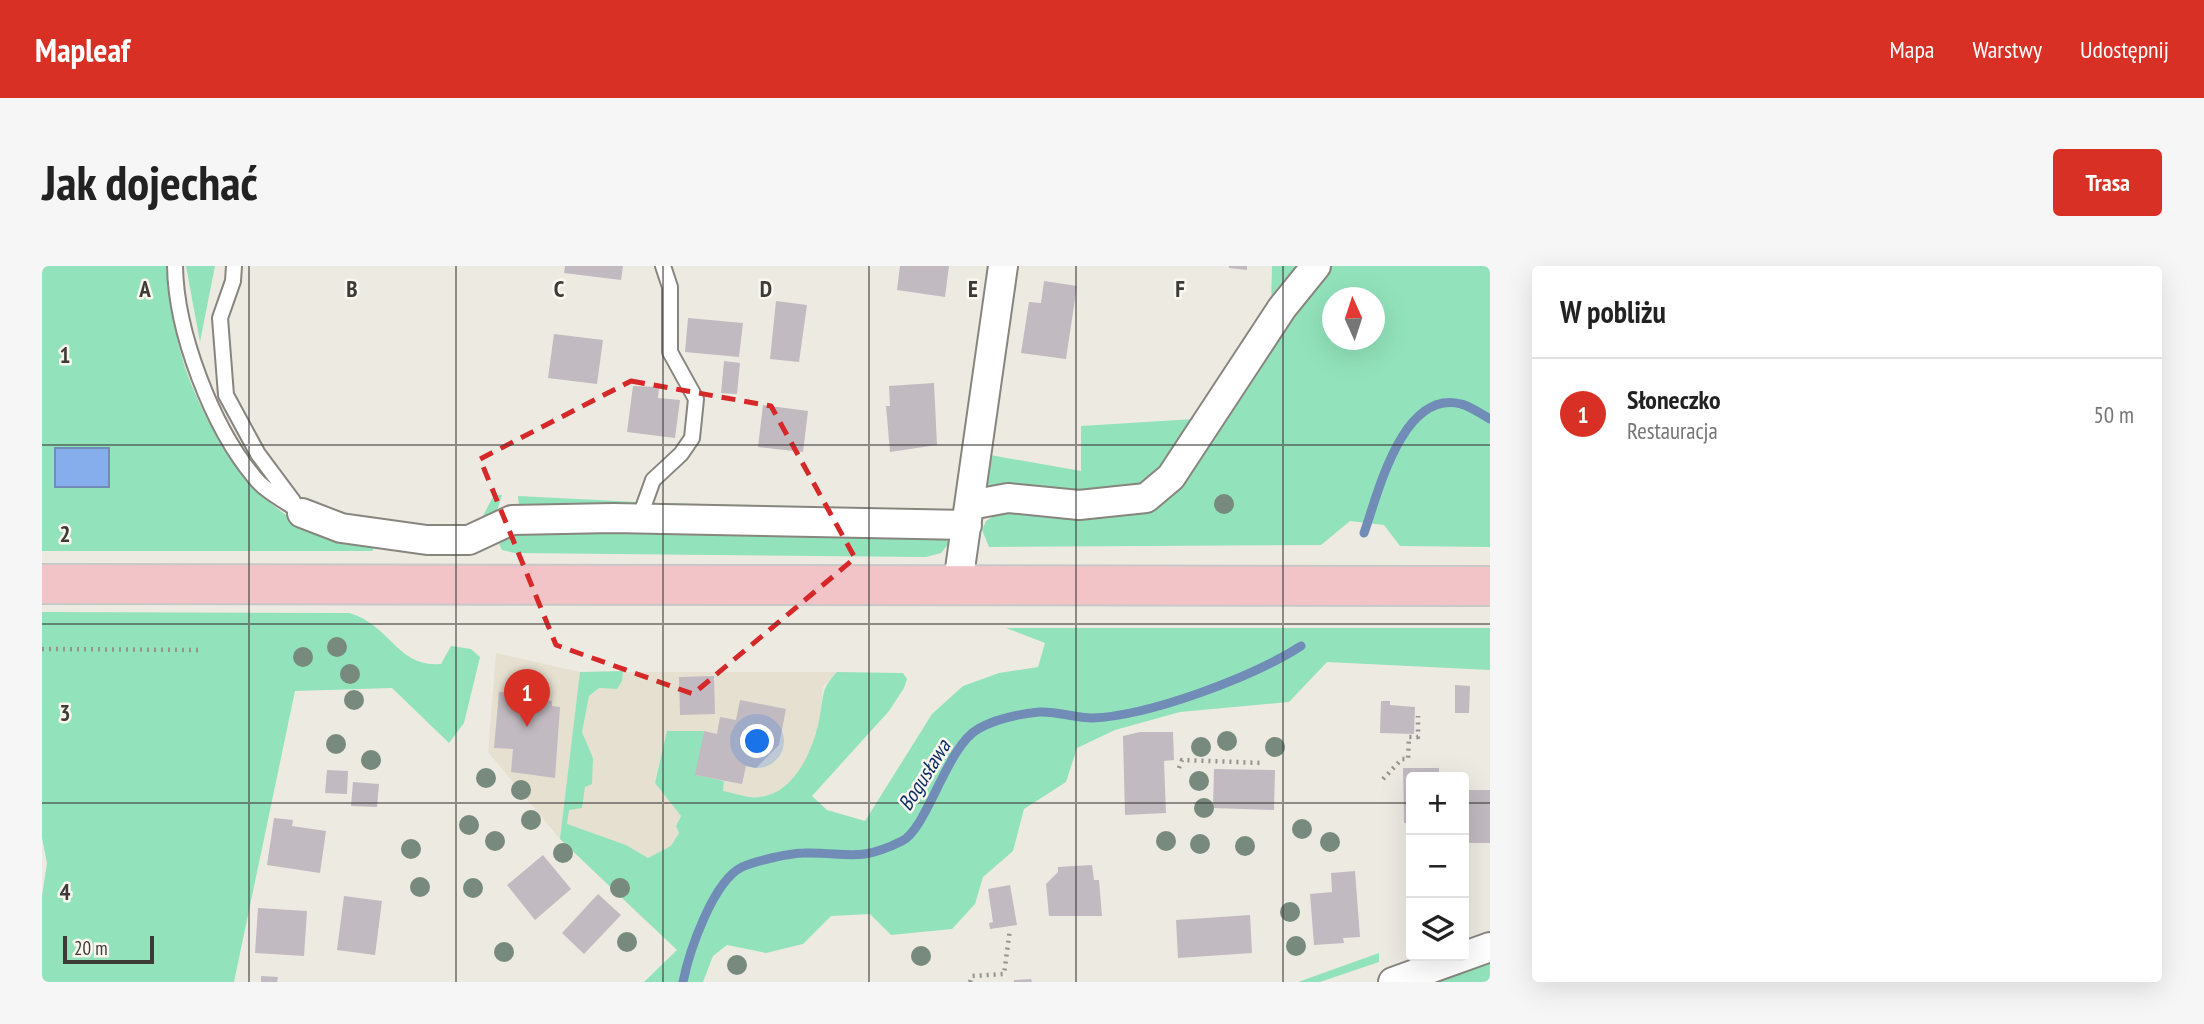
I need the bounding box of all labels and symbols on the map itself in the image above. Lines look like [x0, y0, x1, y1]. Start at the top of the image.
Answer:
text: A [138, 274, 151, 303]
text: B [346, 274, 358, 303]
text: C [554, 274, 565, 303]
text: D [760, 274, 772, 303]
text: E [968, 274, 978, 303]
text: F [1175, 274, 1185, 303]
north arrow [1322, 287, 1385, 350]
text: 1 [60, 340, 71, 369]
text: 2 [60, 519, 71, 548]
pin: 1 [504, 669, 550, 727]
text: 3 [60, 698, 71, 727]
your location [740, 724, 774, 758]
water label: Bogusława [892, 733, 957, 815]
text: 4 [60, 877, 71, 906]
scale bar [63, 933, 154, 965]

